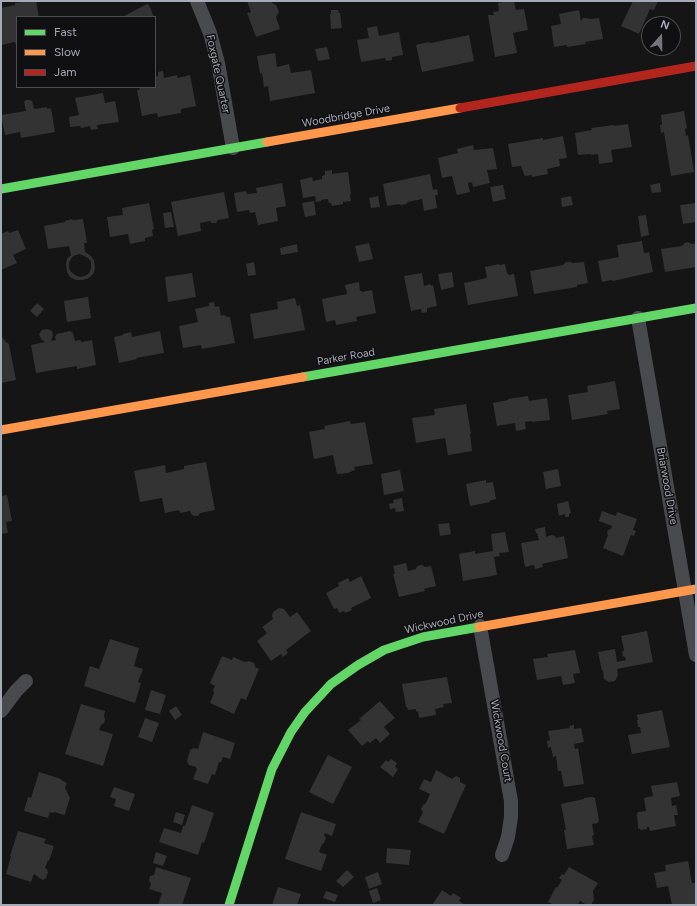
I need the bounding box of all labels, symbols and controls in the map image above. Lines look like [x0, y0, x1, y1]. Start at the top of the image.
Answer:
legend [16, 16, 156, 88]
north arrow [641, 16, 681, 56]
text: N [659, 18, 671, 33]
text: Fast [54, 25, 77, 39]
street label: Foxgate Quarter [203, 33, 233, 115]
text: Slow [54, 45, 80, 59]
text: Jam [54, 65, 77, 79]
street label: Woodbridge Drive [301, 102, 391, 130]
street label: Parker Road [316, 345, 376, 369]
street label: Briarwood Drive [654, 446, 680, 526]
street label: Wickwood Drive [403, 607, 485, 637]
street label: Wickwood Court [487, 699, 515, 783]

